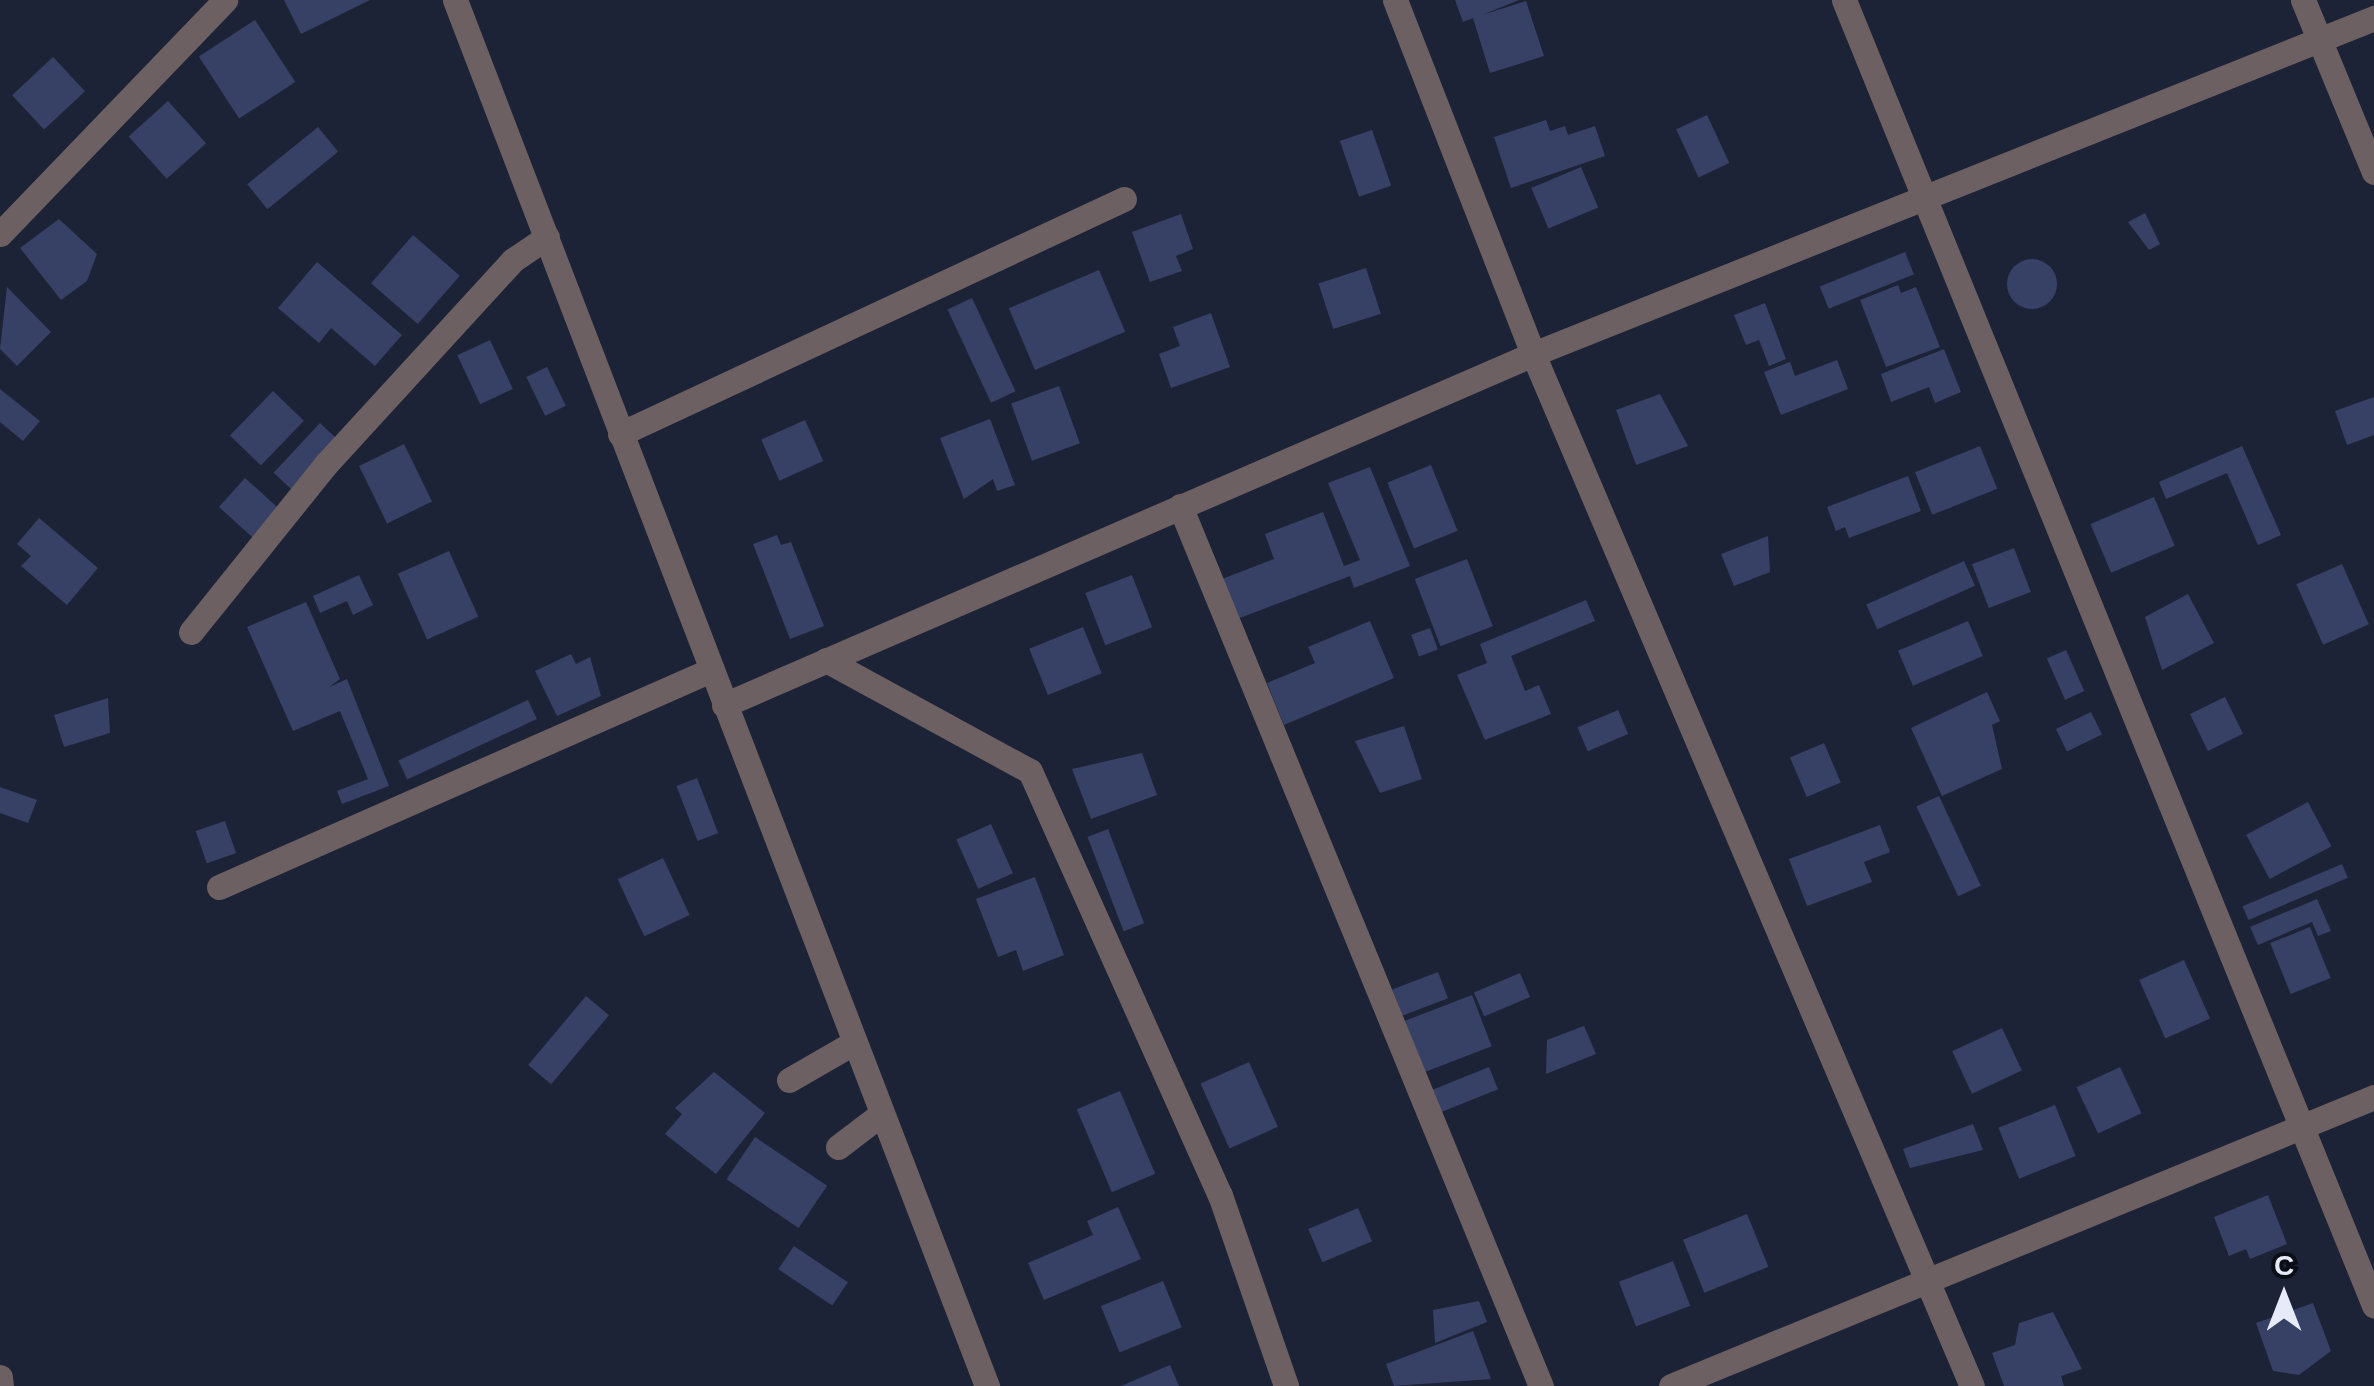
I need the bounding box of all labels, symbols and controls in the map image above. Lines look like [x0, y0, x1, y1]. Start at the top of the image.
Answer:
north arrow [2234, 1246, 2334, 1346]
text: С [2274, 1250, 2294, 1281]

